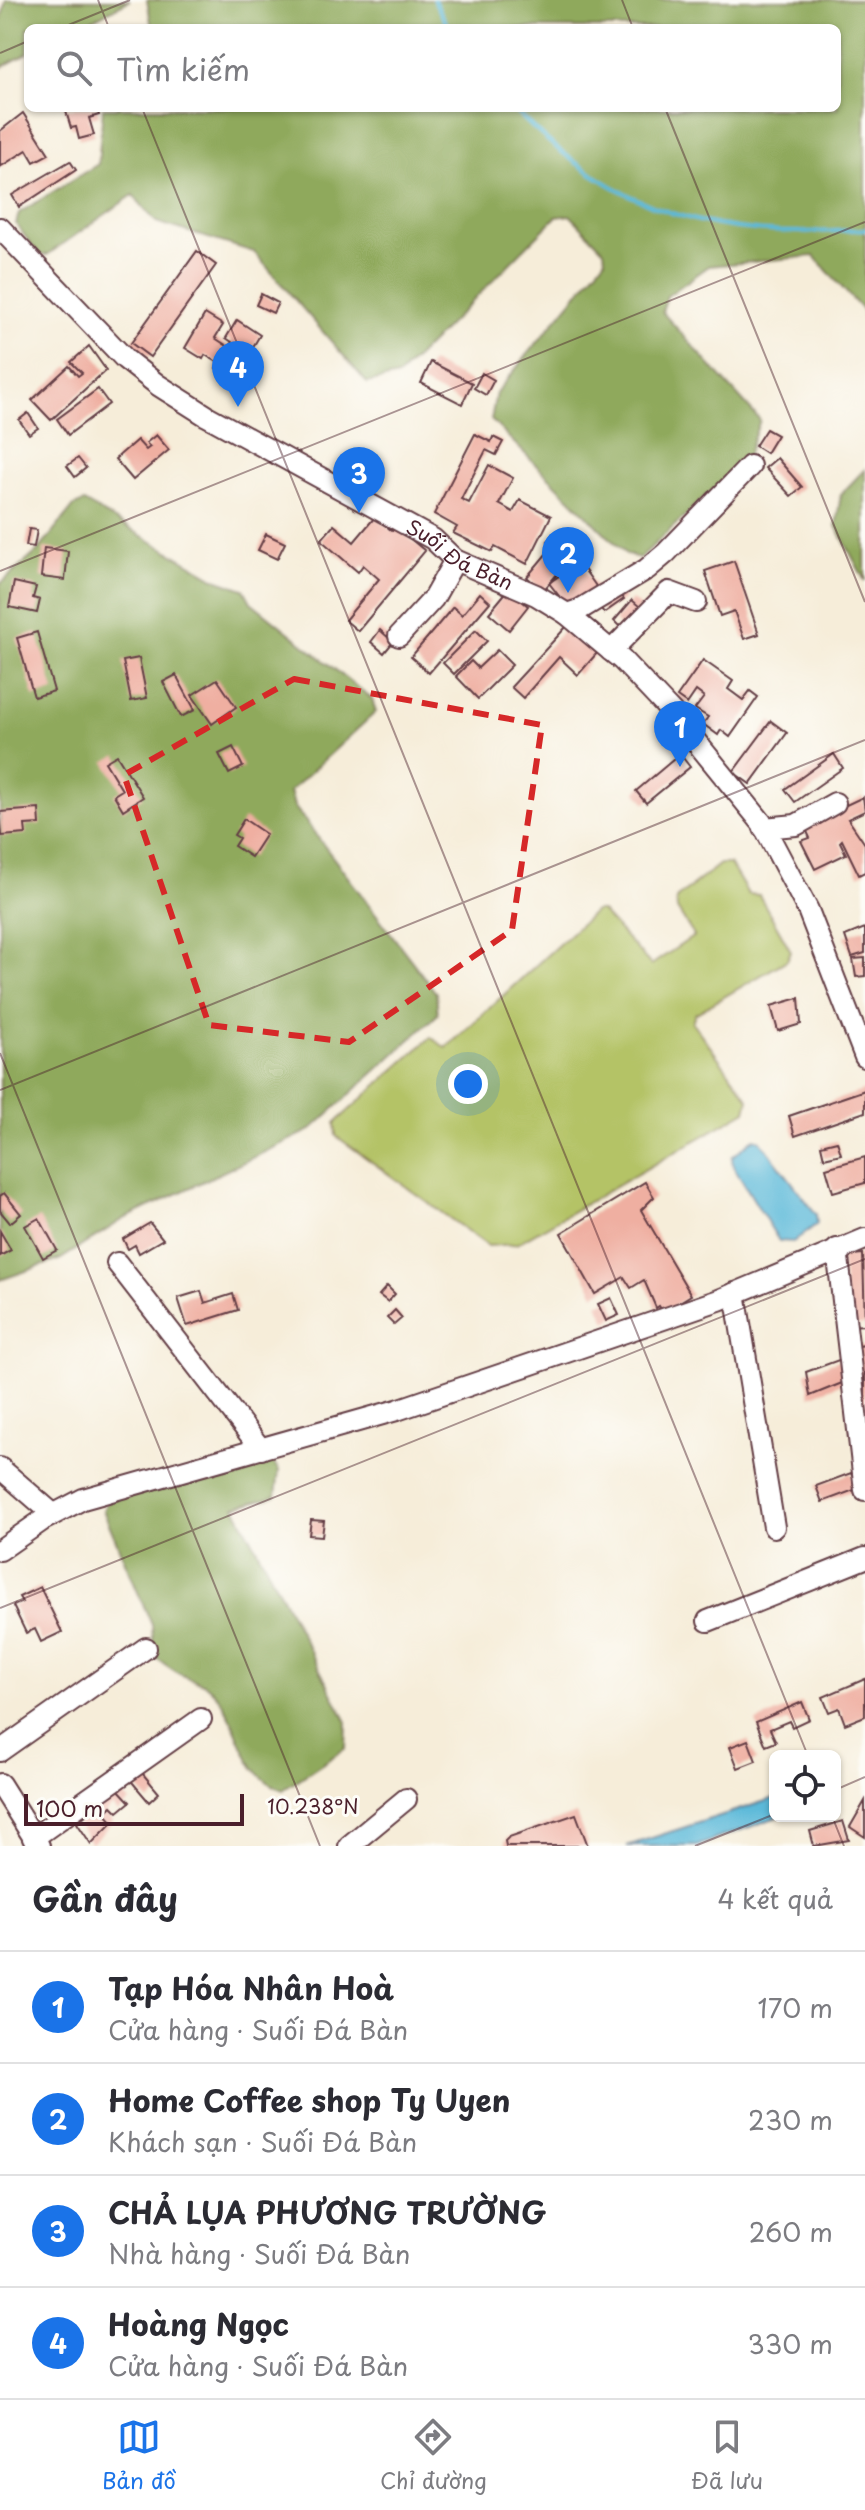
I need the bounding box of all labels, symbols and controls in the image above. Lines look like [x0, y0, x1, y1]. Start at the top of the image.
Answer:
search box [24, 24, 841, 112]
icon: search [52, 46, 96, 90]
text: Tìm kiếm [116, 46, 250, 91]
pin: 4 [212, 341, 264, 407]
pin: 3 [333, 447, 385, 513]
street label: Suối Đá Bàn [401, 511, 518, 597]
pin: 2 [542, 527, 594, 593]
pin: 1 [654, 701, 706, 767]
your location [448, 1064, 488, 1104]
map controls [769, 1750, 841, 1822]
button: locate [769, 1750, 841, 1822]
scale bar [24, 1790, 244, 1826]
text: 100 m [36, 1791, 103, 1824]
text: 10.238°N [267, 1791, 359, 1821]
text: Gần đây [32, 1872, 178, 1924]
text: 4 kết quả [717, 1879, 833, 1918]
text: Tạp Hóa Nhân Hoà [108, 1965, 394, 2010]
text: 1 [52, 1988, 64, 2027]
text: 170 m [758, 1988, 833, 2027]
text: Cửa hàng · Suối Đá Bàn [108, 2010, 408, 2049]
text: Home Coffee shop Ty Uyen [108, 2077, 510, 2122]
text: 2 [49, 2100, 67, 2139]
text: 230 m [748, 2100, 833, 2139]
text: Khách sạn · Suối Đá Bàn [108, 2122, 417, 2161]
text: CHẢ LỤA PHƯƠNG TRƯỜNG [108, 2189, 547, 2234]
text: 3 [49, 2212, 67, 2251]
text: 260 m [749, 2212, 833, 2251]
text: Nhà hàng · Suối Đá Bàn [108, 2234, 410, 2273]
text: Hoàng Ngọc [108, 2301, 289, 2346]
text: 4 [49, 2324, 67, 2363]
text: 330 m [748, 2324, 833, 2363]
text: Cửa hàng · Suối Đá Bàn [108, 2346, 408, 2385]
tab: Bản đồ [102, 2415, 176, 2496]
tab: Chỉ đường [380, 2415, 487, 2496]
tab: Đã lưu [691, 2415, 763, 2496]

